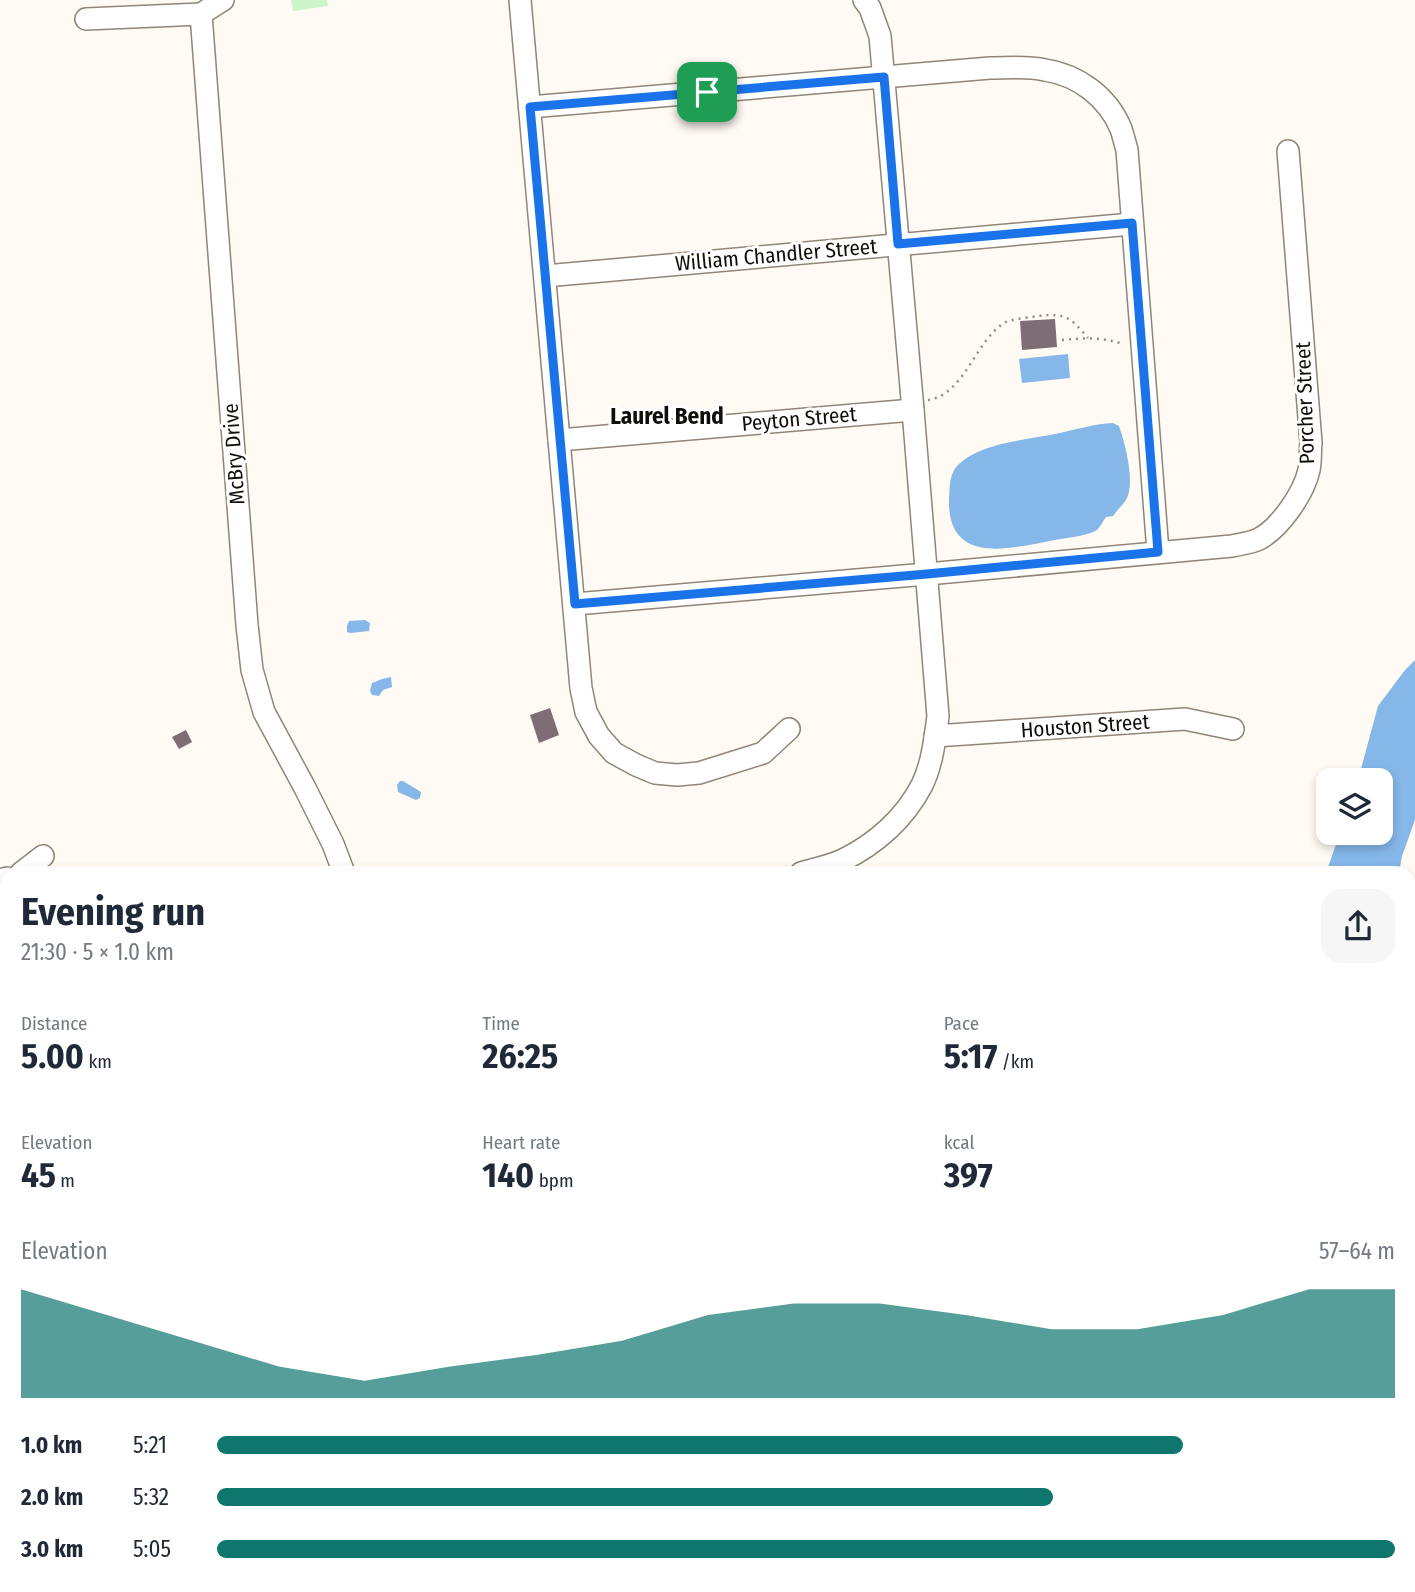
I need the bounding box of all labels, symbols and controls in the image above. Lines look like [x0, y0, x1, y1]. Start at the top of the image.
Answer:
pin [677, 62, 737, 122]
icon: arrive [688, 73, 726, 111]
street label: William Chandler Street [674, 233, 878, 277]
street label: Porcher Street [1290, 341, 1320, 465]
street label: Peyton Street [740, 401, 858, 437]
street label: McBry Drive [217, 402, 251, 506]
district label: Laurel Bend [610, 402, 724, 430]
street label: Houston Street [1020, 709, 1150, 743]
map controls [1316, 768, 1393, 845]
button: layers [1316, 768, 1393, 845]
text: Evening run [21, 889, 205, 935]
button: share [1321, 889, 1395, 963]
text: 21:30 · 5 × 1.0 km [21, 938, 174, 966]
text: Distance [21, 1012, 88, 1035]
text: Time [482, 1012, 520, 1035]
text: Pace [944, 1012, 979, 1035]
text: 5.00 [21, 1035, 84, 1077]
text: 26:25 [482, 1035, 558, 1077]
text: 5:17 [944, 1035, 997, 1077]
text: km [84, 1050, 112, 1073]
text: /km [997, 1050, 1034, 1073]
text: Elevation [21, 1131, 93, 1154]
text: Heart rate [482, 1131, 560, 1154]
text: kcal [944, 1131, 974, 1154]
text: 45 [21, 1154, 56, 1196]
text: 140 [482, 1154, 534, 1196]
text: 397 [944, 1154, 993, 1196]
text: m [56, 1169, 75, 1192]
text: bpm [534, 1169, 574, 1192]
text: Elevation [21, 1237, 108, 1265]
text: 57–64 m [1319, 1237, 1395, 1265]
text: 1.0 km [21, 1431, 82, 1459]
text: 5:21 [133, 1431, 167, 1459]
text: 2.0 km [21, 1483, 83, 1511]
text: 5:32 [133, 1483, 169, 1511]
text: 3.0 km [21, 1535, 83, 1563]
text: 5:05 [133, 1535, 171, 1563]

